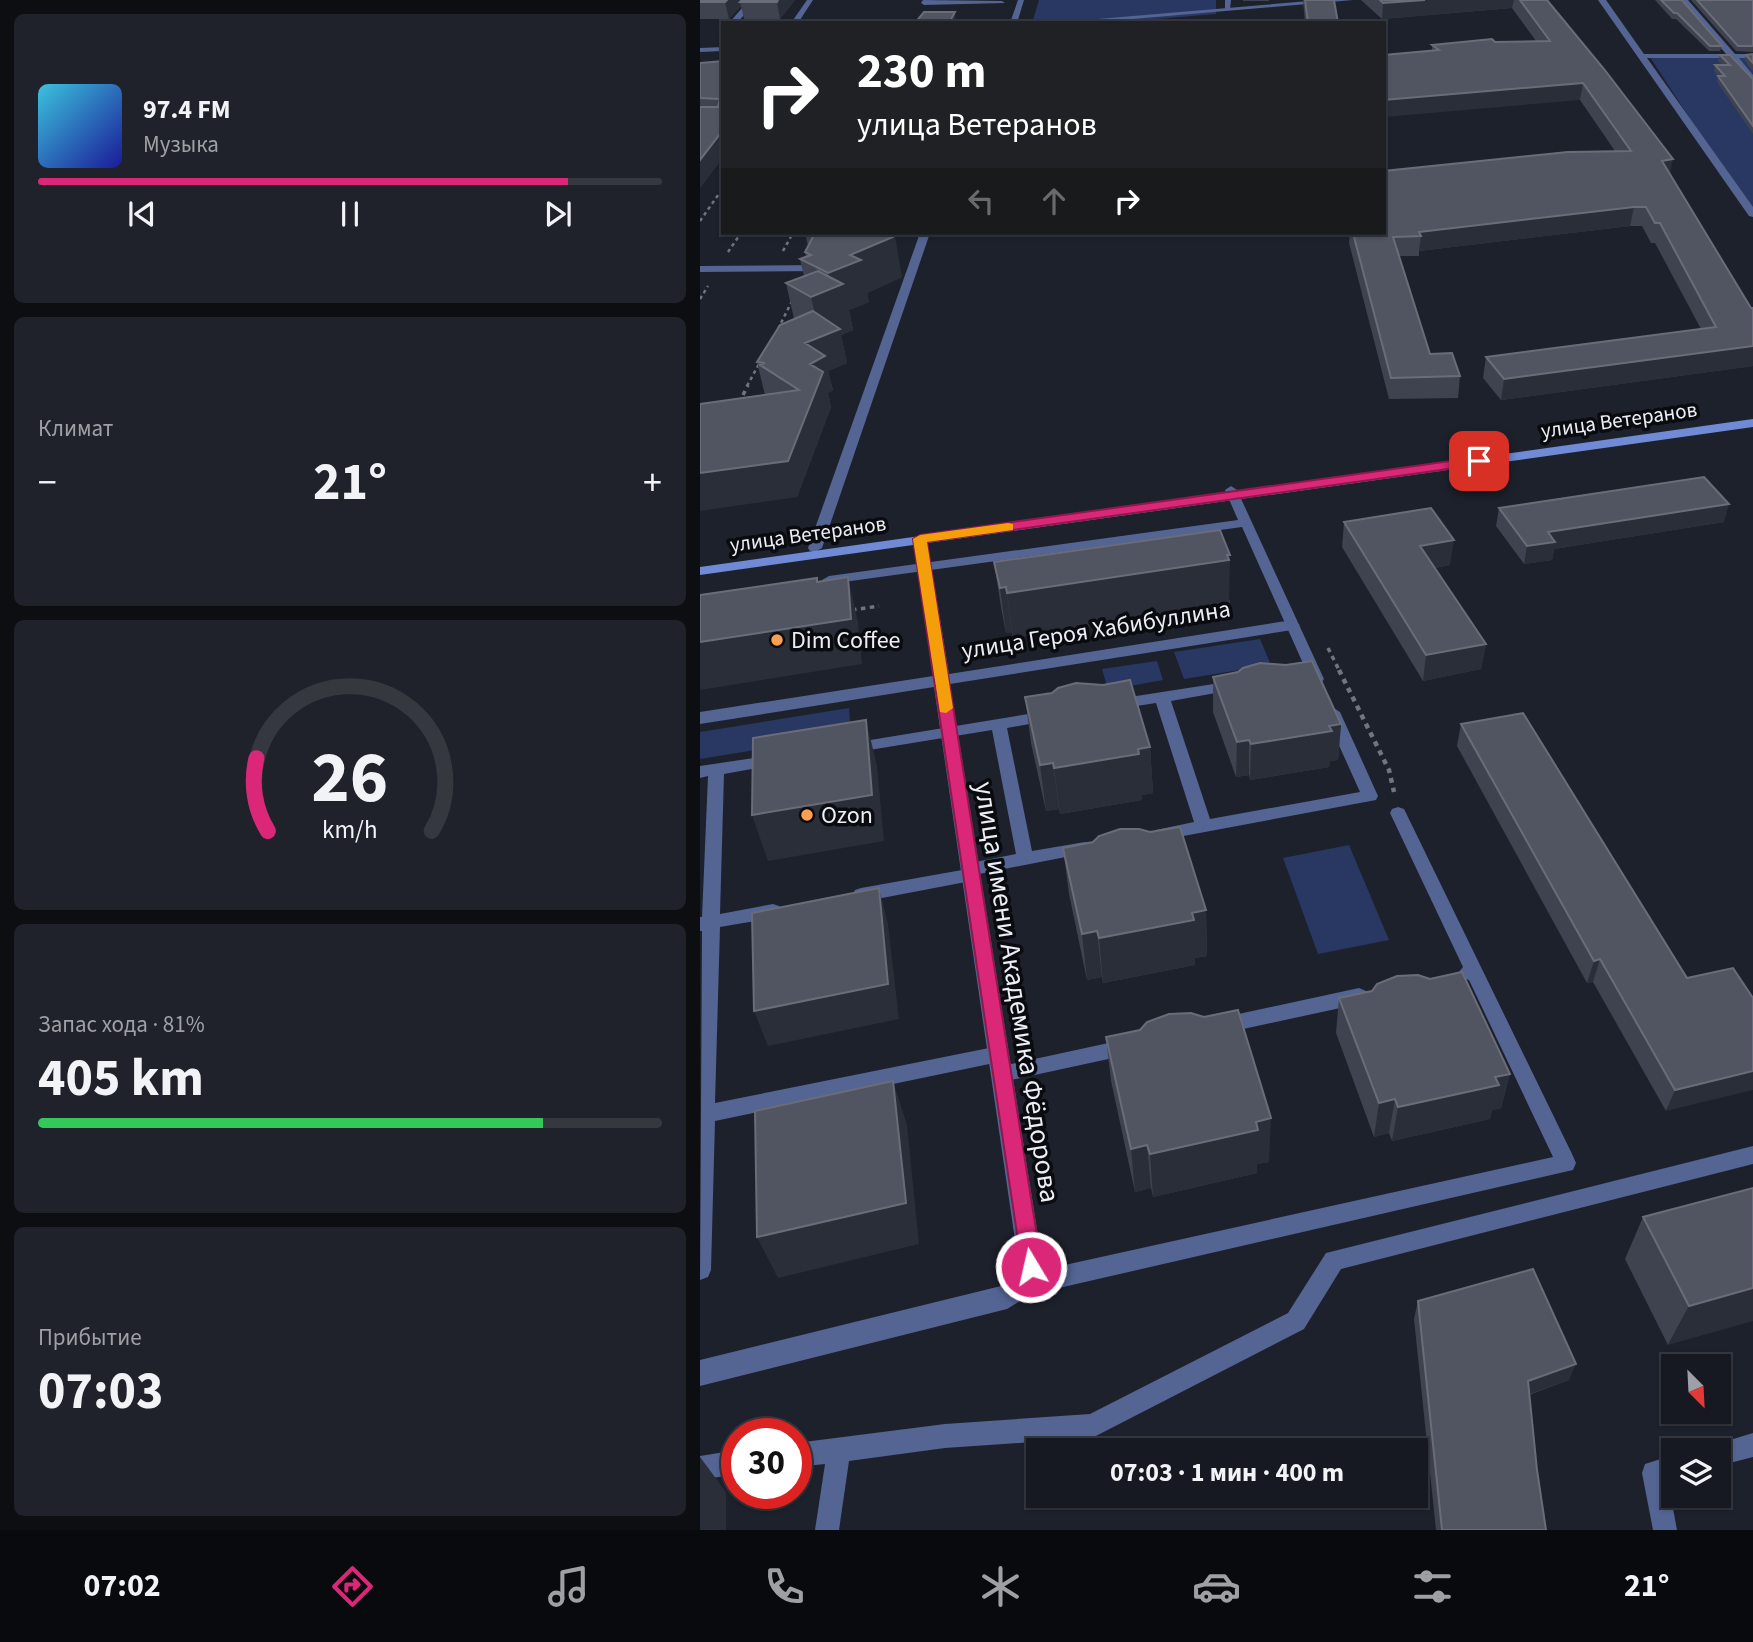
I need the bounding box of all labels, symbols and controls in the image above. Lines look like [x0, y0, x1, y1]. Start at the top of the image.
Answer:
text: 230 m [857, 37, 986, 107]
icon: right [742, 49, 833, 140]
text: 97.4 FM [143, 91, 231, 128]
text: улица Ветеранов [857, 102, 1097, 148]
text: Музыка [143, 128, 219, 161]
icon: left [962, 182, 1000, 220]
icon: ahead [1035, 182, 1073, 220]
icon: right [1108, 182, 1146, 220]
icon: previous [123, 195, 161, 233]
icon: pause [331, 195, 369, 233]
icon: next [539, 195, 577, 233]
street label: улица Ветеранов [1539, 394, 1699, 446]
text: Климат [38, 412, 113, 445]
pin [1449, 431, 1509, 491]
icon: arrive [1460, 442, 1498, 480]
text: 21° [313, 446, 387, 520]
text: − [38, 456, 57, 510]
text: + [643, 456, 662, 510]
street label: улица Ветеранов [728, 508, 888, 560]
street label: улица Героя Хабибуллина [959, 591, 1233, 669]
place label: Dim Coffee [791, 623, 900, 658]
marker: Dim Coffee [769, 632, 785, 648]
text: 26 [312, 726, 388, 830]
street label: улица имени Академика Фёдорова [964, 779, 1070, 1205]
place label: Ozon [821, 798, 873, 833]
marker: Ozon [799, 807, 815, 823]
text: km/h [322, 812, 378, 848]
text: Запас хода · 81% [38, 1008, 205, 1041]
text: 405 km [38, 1042, 204, 1116]
position arrow [994, 1230, 1068, 1304]
text: Прибытие [38, 1321, 142, 1354]
north arrow [1661, 1354, 1731, 1424]
map controls [1661, 1354, 1731, 1508]
text: 07:03 [38, 1355, 163, 1429]
speed limit sign: 30 [721, 1418, 812, 1509]
button: layers [1661, 1438, 1731, 1508]
text: 07:03 · 1 мин · 400 m [1110, 1454, 1344, 1491]
icon: directions [328, 1562, 377, 1611]
icon: music [544, 1562, 593, 1611]
icon: phone [760, 1562, 809, 1611]
icon: climate [976, 1562, 1025, 1611]
icon: car [1192, 1562, 1241, 1611]
icon: filters [1408, 1562, 1457, 1611]
text: 07:02 [84, 1563, 161, 1609]
text: 21° [1624, 1563, 1669, 1609]

